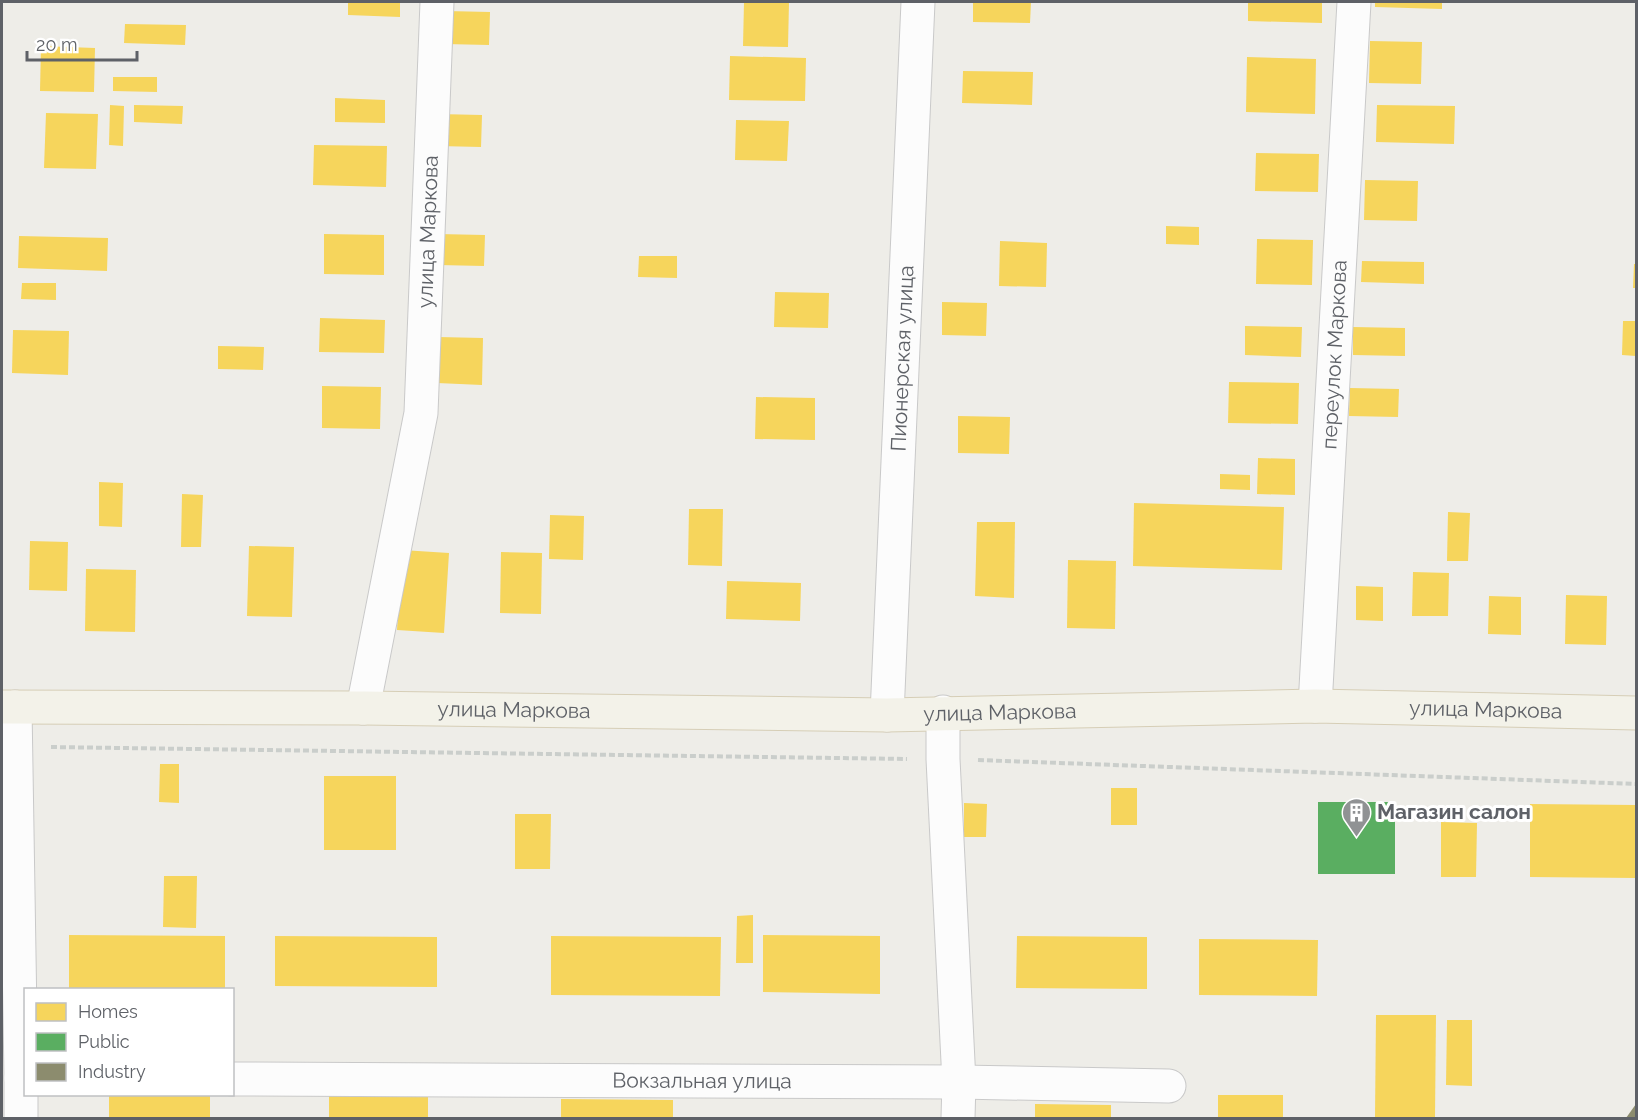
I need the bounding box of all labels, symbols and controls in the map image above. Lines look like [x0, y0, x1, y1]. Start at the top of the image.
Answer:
scale bar [27, 24, 136, 62]
text: 20 m [36, 34, 78, 55]
street label: улица Маркова [412, 155, 443, 309]
street label: переулок Маркова [1316, 259, 1352, 450]
street label: Пионерская улица [885, 265, 919, 452]
street label: улица Маркова [1409, 695, 1563, 723]
street label: улица Маркова [437, 696, 591, 723]
street label: улица Маркова [923, 698, 1077, 726]
building icon: Магазин салон [1340, 796, 1372, 838]
place label: Магазин салон [1377, 799, 1531, 824]
legend [24, 988, 234, 1096]
text: Homes [78, 1001, 138, 1022]
text: Public [78, 1031, 130, 1052]
text: Industry [78, 1061, 146, 1082]
street label: Вокзальная улица [612, 1068, 792, 1093]

